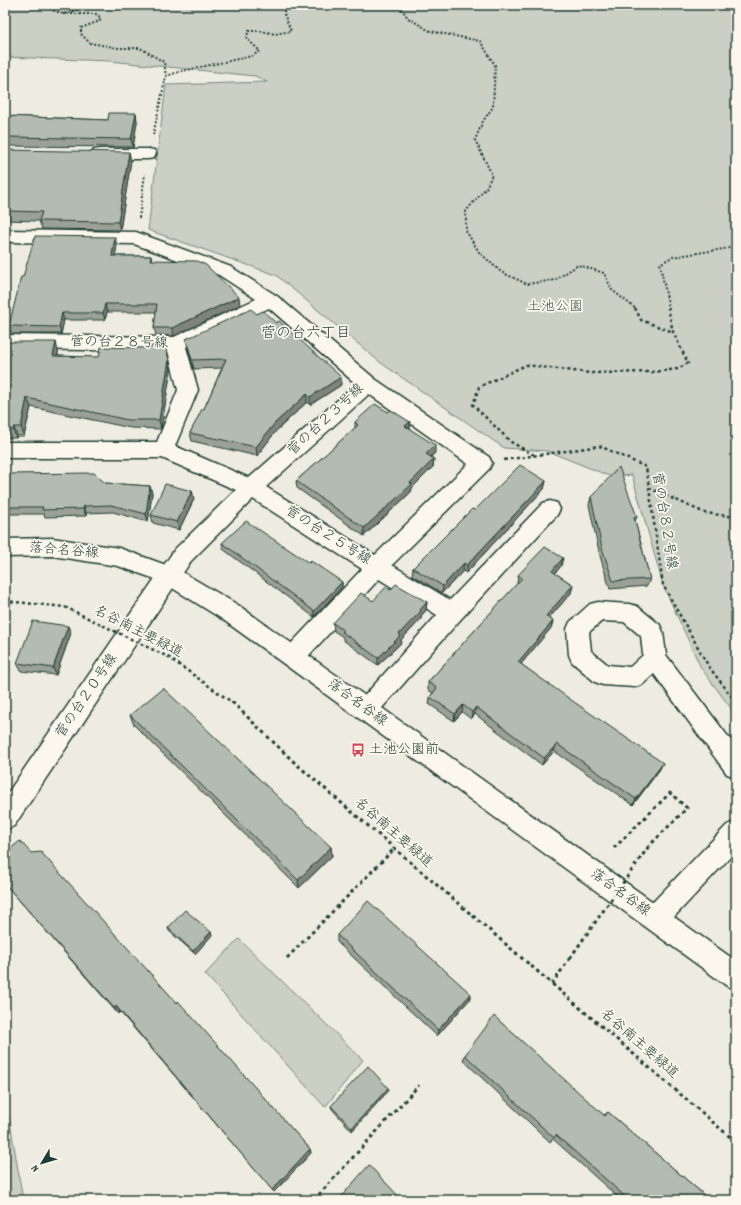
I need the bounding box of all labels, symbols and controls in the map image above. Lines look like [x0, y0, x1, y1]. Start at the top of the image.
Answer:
park label: 土池公園 [527, 297, 583, 317]
district label: 菅の台六丁目 [261, 323, 351, 345]
street label: 菅の台２８号線 [70, 332, 168, 354]
street label: 菅の台２３号線 [283, 379, 369, 461]
street label: 菅の台８２号線 [646, 471, 682, 571]
street label: 菅の台２５号線 [281, 502, 375, 570]
street label: 落合名谷線 [28, 538, 100, 564]
street label: 名谷南主要緑道 [90, 601, 186, 663]
street label: 菅の台２０号線 [51, 650, 123, 742]
street label: 落合名谷線 [323, 674, 391, 732]
place label: 土池公園前 [369, 740, 439, 760]
bus stop icon: 土池公園前 [350, 742, 366, 758]
street label: 名谷南主要緑道 [349, 793, 437, 873]
street label: 落合名谷線 [586, 864, 654, 922]
street label: 名谷南主要緑道 [595, 1004, 683, 1084]
north arrow [22, 1143, 62, 1183]
text: N [27, 1160, 44, 1175]

